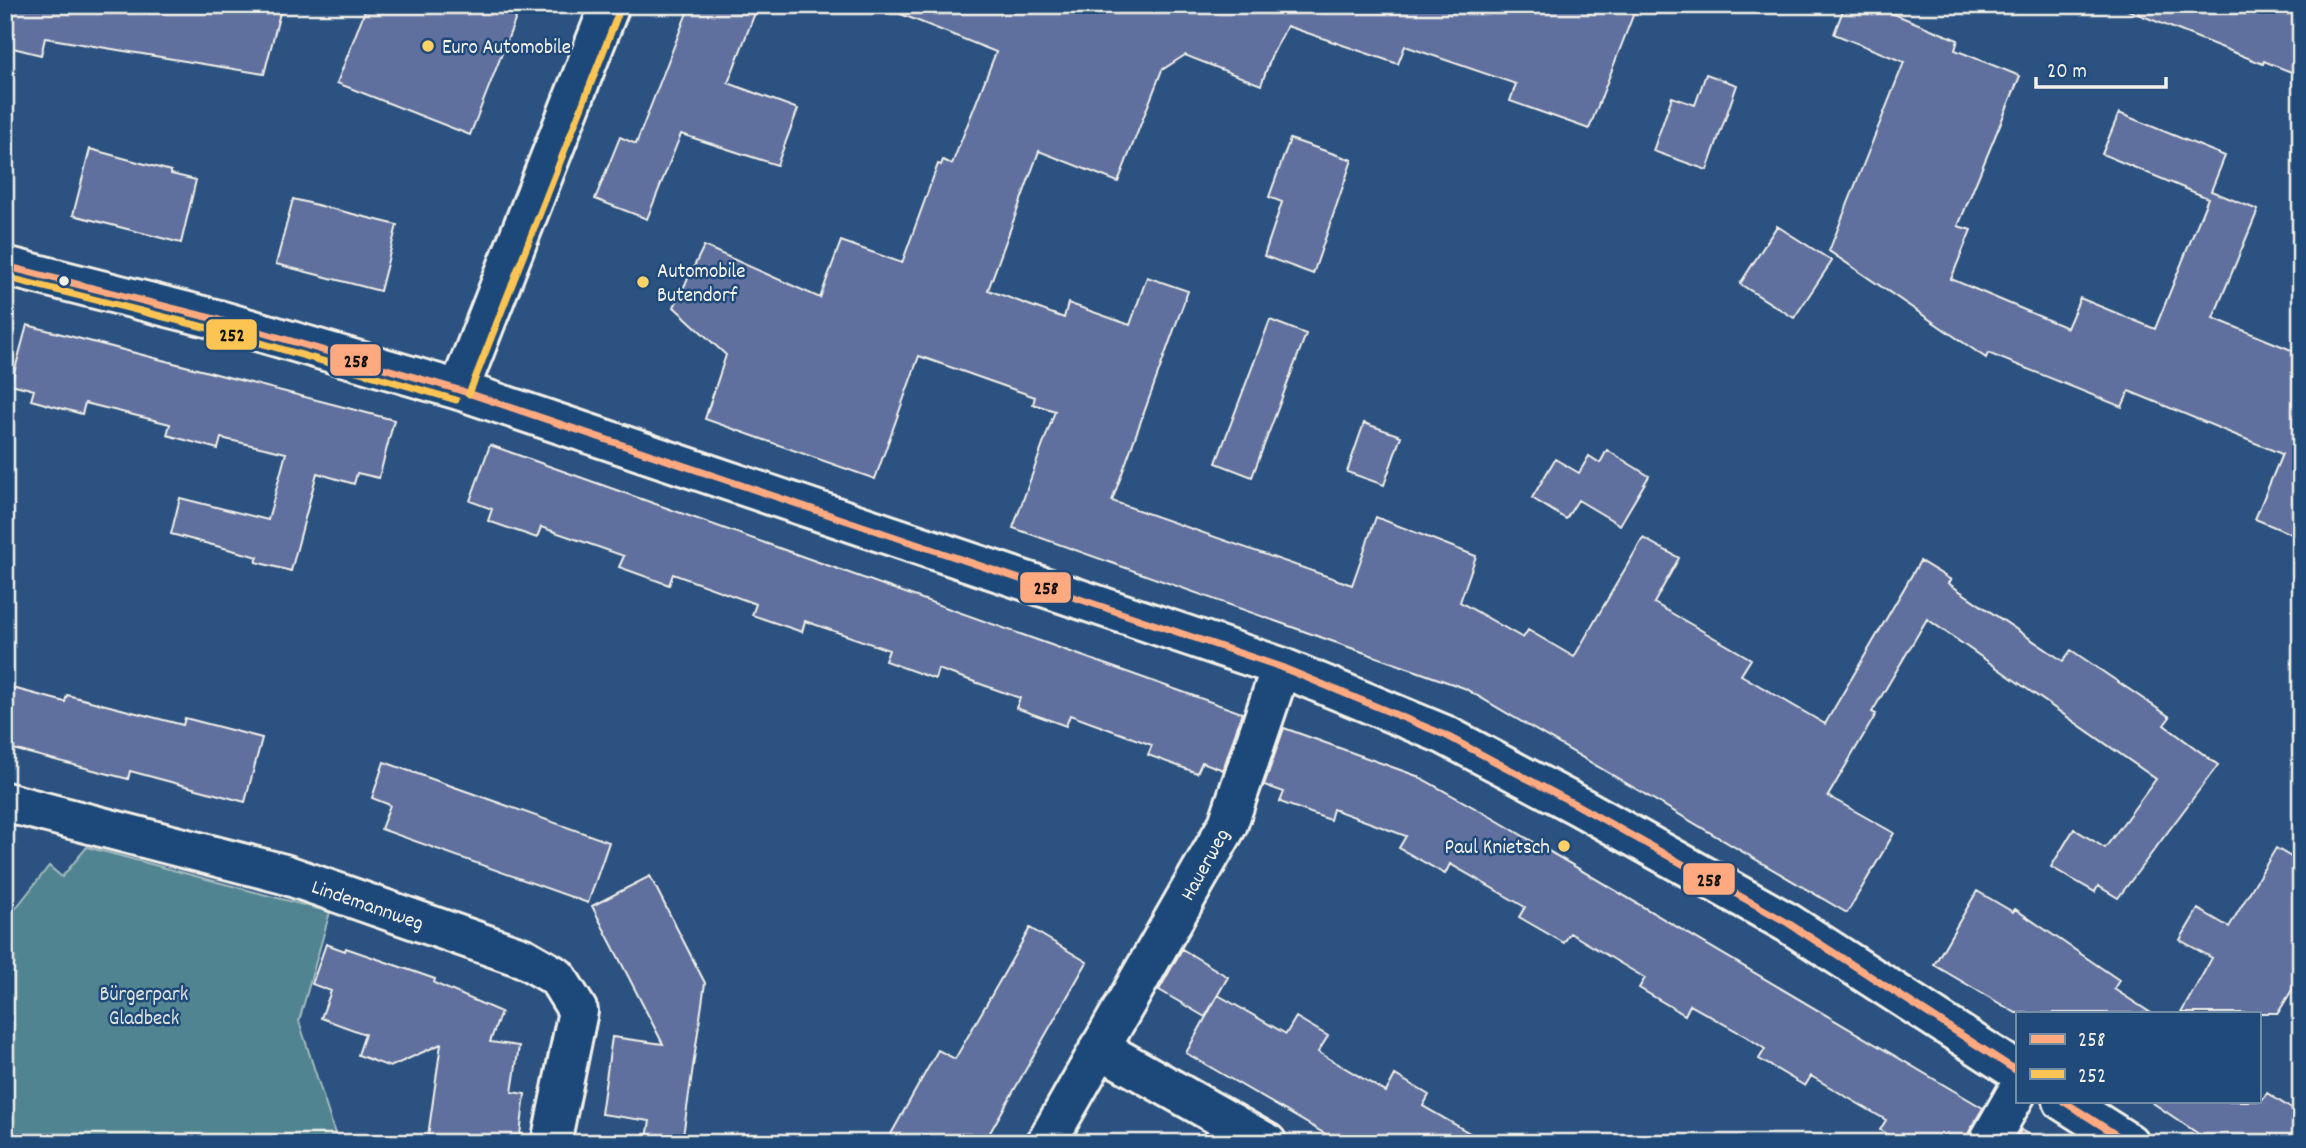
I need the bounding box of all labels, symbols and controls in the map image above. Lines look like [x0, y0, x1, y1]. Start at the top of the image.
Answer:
place label: Euro Automobile [442, 34, 571, 64]
marker: Euro Automobile [420, 38, 436, 54]
scale bar [2036, 46, 2166, 90]
text: 20 m [2047, 58, 2087, 88]
place label: Automobile Butendorf [657, 258, 746, 312]
unlabelled marker [57, 274, 71, 288]
marker: Automobile Butendorf [635, 274, 651, 290]
line badge: 252 [205, 318, 258, 351]
text: 252 [219, 324, 245, 351]
line badge: 258 [329, 343, 382, 377]
text: 258 [344, 350, 369, 377]
line badge: 258 [1019, 571, 1072, 604]
text: 258 [1034, 577, 1059, 604]
street label: Hauerweg [1174, 824, 1239, 907]
place label: Paul Knietsch [1445, 834, 1550, 864]
marker: Paul Knietsch [1556, 838, 1572, 854]
line badge: 258 [1682, 862, 1736, 896]
text: 258 [1697, 869, 1722, 896]
street label: Lindemannweg [307, 874, 427, 940]
park label: Bürgerpark Gladbeck [100, 981, 188, 1035]
legend [2016, 1012, 2260, 1102]
text: 258 [2078, 1027, 2105, 1057]
text: 252 [2078, 1063, 2106, 1093]

